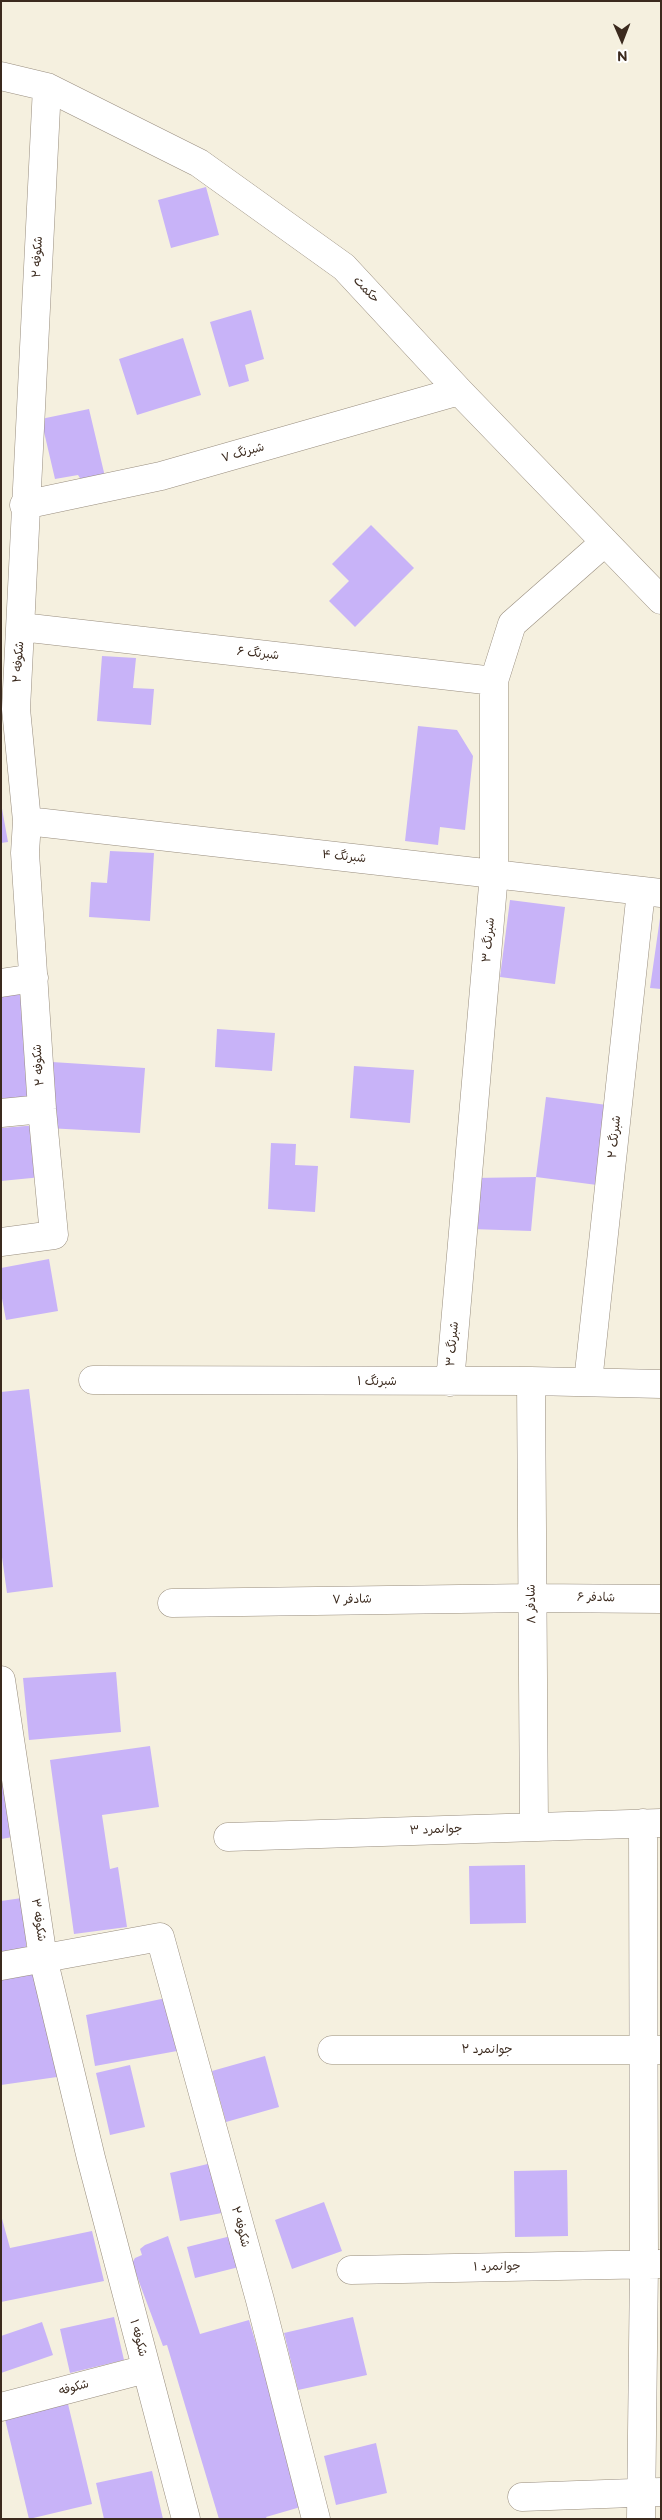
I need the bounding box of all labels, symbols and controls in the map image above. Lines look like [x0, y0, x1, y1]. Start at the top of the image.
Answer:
north arrow [597, 15, 647, 65]
text: N [617, 47, 628, 64]
street label: شکوفه ۲ [30, 236, 46, 278]
street label: حکمت [350, 274, 382, 306]
street label: شبرنگ ۷ [220, 440, 266, 466]
street label: شکوفه ۲ [10, 641, 28, 683]
street label: شبرنگ ۶ [236, 645, 280, 663]
street label: شبرنگ ۴ [321, 848, 367, 866]
street label: شبرنگ ۳ [480, 917, 498, 963]
street label: شکوفه ۲ [30, 1044, 48, 1086]
street label: شبرنگ ۲ [606, 1115, 624, 1159]
street label: شبرنگ ۳ [444, 1321, 462, 1367]
street label: شبرنگ ۱ [357, 1375, 397, 1389]
street label: شادفر ۸ [524, 1584, 540, 1624]
street label: شادفر ۶ [577, 1590, 615, 1606]
street label: شادفر ۷ [332, 1592, 372, 1608]
street label: جوانمرد ۳ [409, 1822, 463, 1838]
street label: شکوفه ۳ [27, 1897, 49, 1943]
street label: جوانمرد ۲ [461, 2043, 513, 2057]
street label: شکوفه ۲ [228, 2205, 252, 2249]
street label: جوانمرد ۱ [473, 2259, 521, 2275]
street label: شکوفه ۱ [126, 2318, 150, 2358]
street label: شکوفه [57, 2377, 91, 2399]

